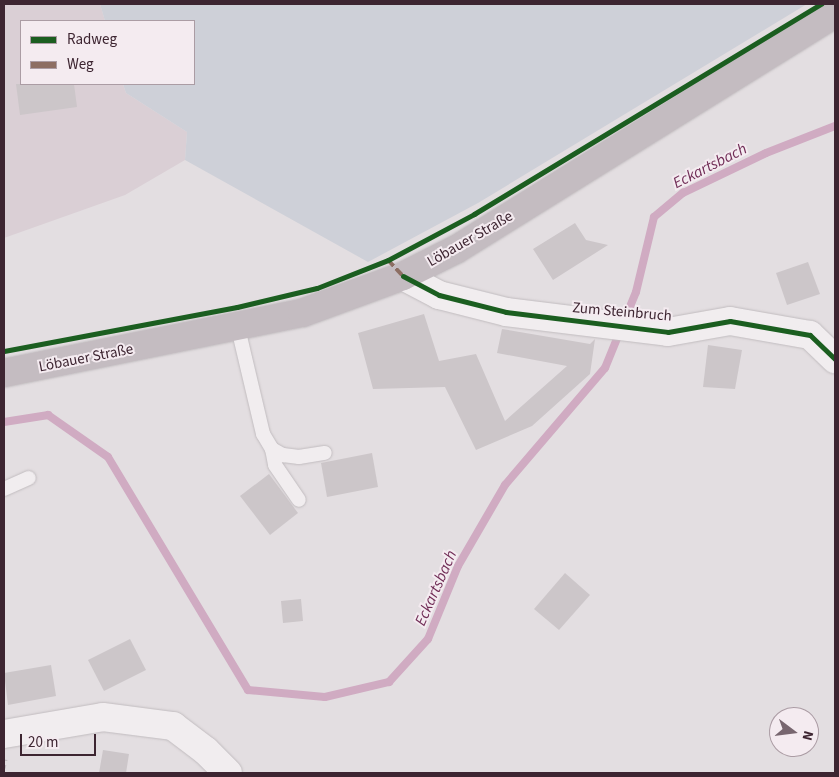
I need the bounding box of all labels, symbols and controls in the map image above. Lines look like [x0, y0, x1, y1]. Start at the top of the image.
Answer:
legend [20, 20, 195, 85]
text: Radweg [67, 29, 117, 50]
text: Weg [67, 54, 94, 75]
water label: Eckartsbach [670, 139, 750, 193]
street label: Löbauer Straße [424, 207, 516, 271]
street label: Zum Steinbruch [571, 299, 673, 325]
street label: Löbauer Straße [37, 340, 135, 376]
water label: Eckartsbach [411, 547, 461, 629]
north arrow [769, 707, 819, 757]
scale bar [22, 724, 99, 756]
text: N [797, 729, 818, 743]
text: 20 m [28, 732, 58, 753]

